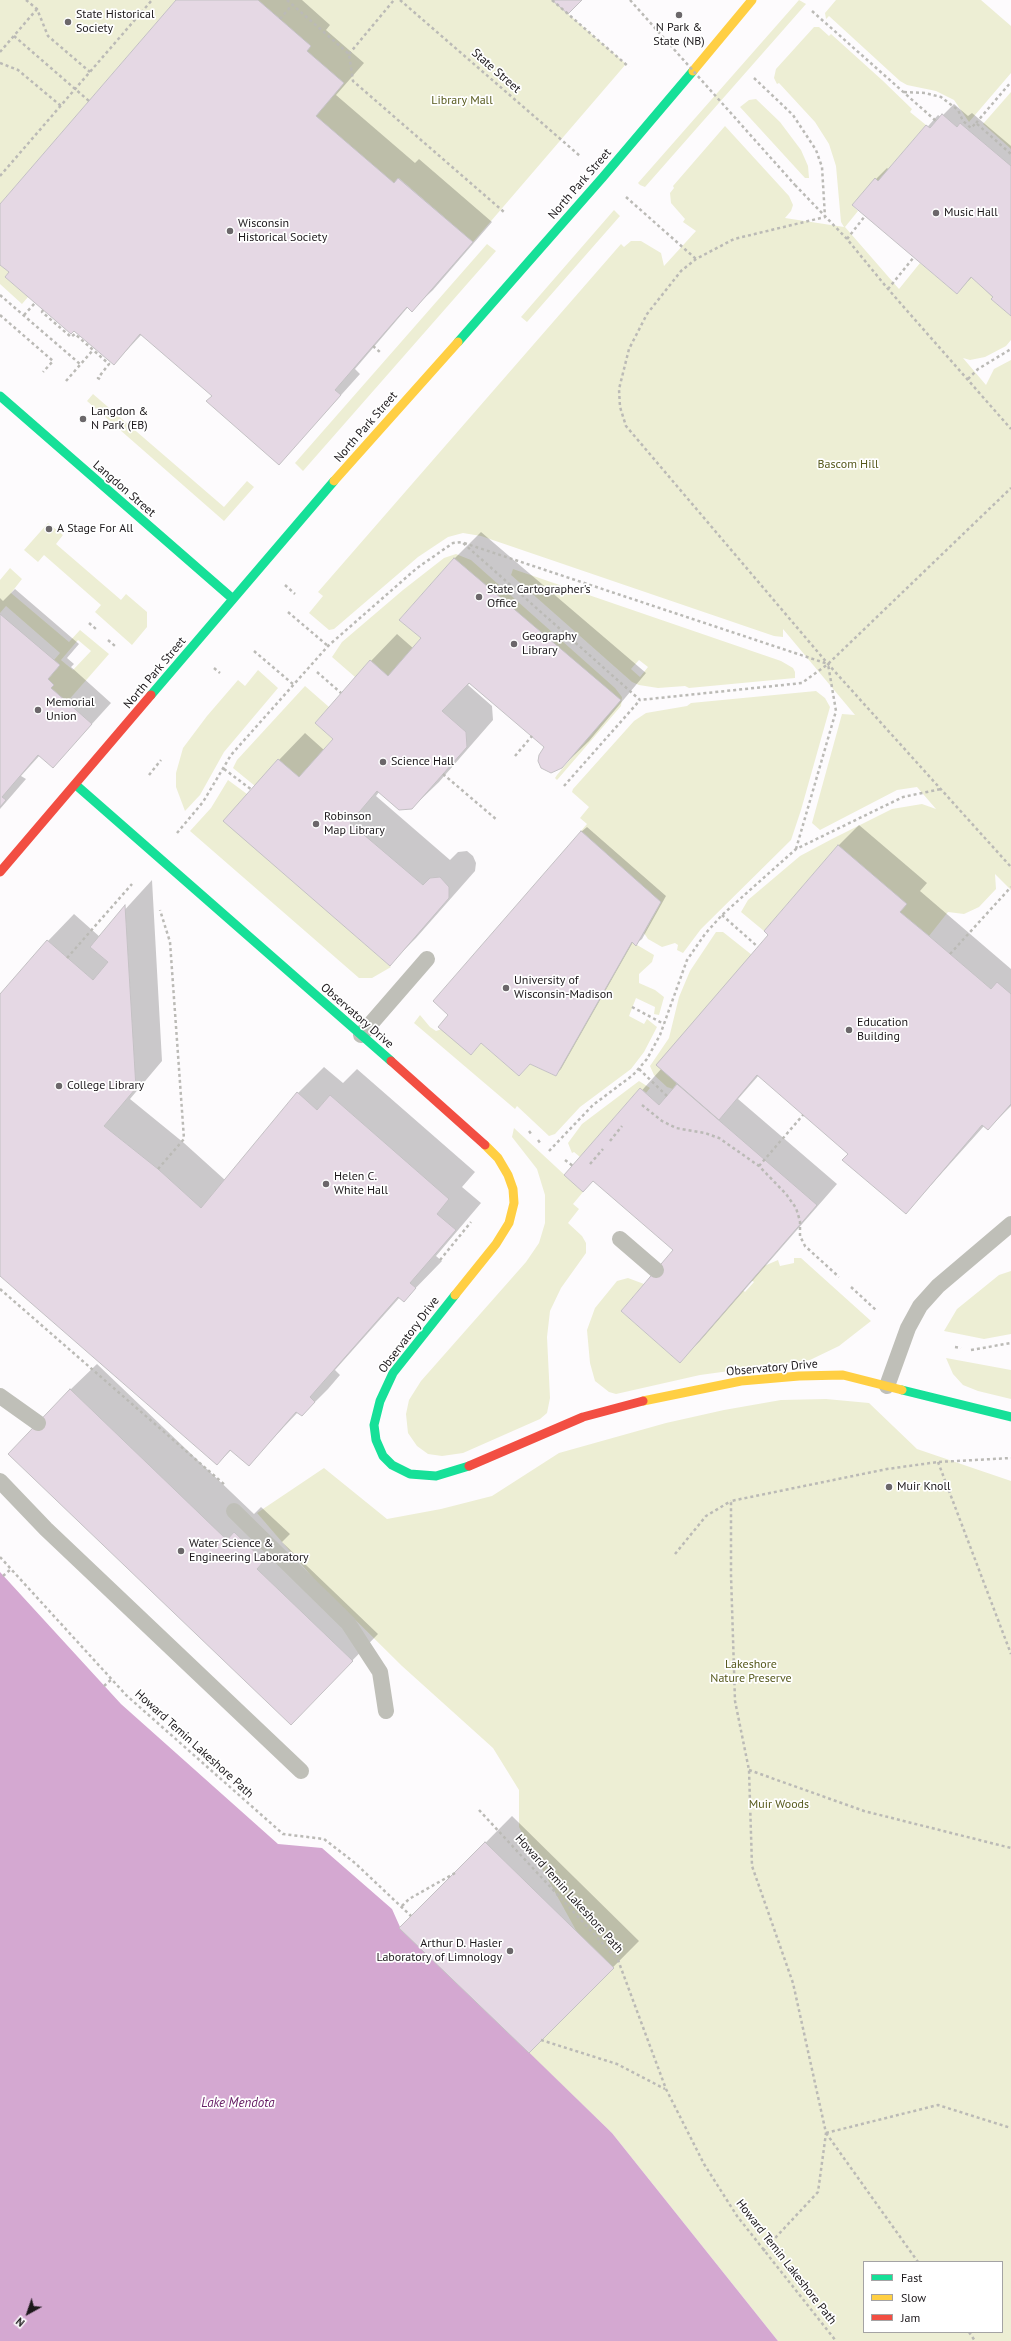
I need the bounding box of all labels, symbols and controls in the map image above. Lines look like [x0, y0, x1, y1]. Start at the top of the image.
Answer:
place label: State Historical Society [76, 8, 154, 36]
marker: N Park & State (NB) [674, 10, 684, 20]
marker: State Historical Society [63, 17, 73, 27]
place label: N Park & State (NB) [653, 21, 705, 49]
street label: State Street [469, 46, 523, 96]
park label: Library Mall [431, 94, 493, 108]
street label: North Park Street [545, 146, 615, 222]
place label: Music Hall [944, 206, 998, 220]
marker: Music Hall [931, 208, 941, 218]
place label: Wisconsin Historical Society [238, 217, 327, 245]
marker: Wisconsin Historical Society [225, 226, 235, 236]
street label: North Park Street [331, 389, 401, 465]
place label: Langdon & N Park (EB) [91, 405, 148, 433]
marker: Langdon & N Park (EB) [78, 414, 88, 424]
street label: Langdon Street [90, 458, 158, 520]
park label: Bascom Hill [818, 458, 878, 472]
place label: A Stage For All [57, 522, 133, 536]
marker: A Stage For All [44, 524, 54, 534]
place label: State Cartographer's Office [487, 583, 591, 611]
marker: State Cartographer's Office [474, 592, 484, 602]
place label: Geography Library [522, 630, 577, 658]
street label: North Park Street [121, 634, 189, 712]
marker: Geography Library [509, 639, 519, 649]
place label: Memorial Union [46, 696, 95, 724]
marker: Memorial Union [33, 705, 43, 715]
place label: Science Hall [391, 755, 454, 769]
marker: Science Hall [378, 757, 388, 767]
place label: Robinson Map Library [324, 810, 385, 838]
marker: Robinson Map Library [311, 819, 321, 829]
place label: University of Wisconsin-Madison [514, 974, 613, 1002]
street label: Observatory Drive [318, 980, 396, 1052]
marker: University of Wisconsin-Madison [501, 983, 511, 993]
place label: Education Building [857, 1016, 908, 1044]
marker: Education Building [844, 1025, 854, 1035]
place label: College Library [67, 1079, 144, 1093]
marker: College Library [54, 1081, 64, 1091]
place label: Helen C. White Hall [334, 1170, 388, 1198]
marker: Helen C. White Hall [321, 1179, 331, 1189]
street label: Observatory Drive [376, 1294, 442, 1376]
street label: Observatory Drive [726, 1357, 818, 1379]
place label: Muir Knoll [897, 1480, 950, 1494]
marker: Muir Knoll [884, 1482, 894, 1492]
place label: Water Science & Engineering Laboratory [189, 1537, 309, 1565]
marker: Water Science & Engineering Laboratory [176, 1546, 186, 1556]
park label: Lakeshore Nature Preserve [710, 1658, 792, 1686]
street label: Howard Temin Lakeshore Path [132, 1687, 256, 1801]
park label: Muir Woods [749, 1798, 809, 1812]
street label: Howard Temin Lakeshore Path [512, 1832, 626, 1956]
place label: Arthur D. Hasler Laboratory of Limnology [376, 1937, 502, 1965]
marker: Arthur D. Hasler Laboratory of Limnology [505, 1946, 515, 1956]
water label: Lake Mendota [201, 2095, 275, 2111]
street label: Howard Temin Lakeshore Path [733, 2197, 839, 2327]
legend [863, 2261, 1003, 2333]
text: Fast [901, 2270, 922, 2285]
text: Slow [901, 2290, 926, 2305]
north arrow [8, 2293, 48, 2333]
text: Jam [901, 2310, 920, 2325]
text: N [13, 2315, 28, 2330]

